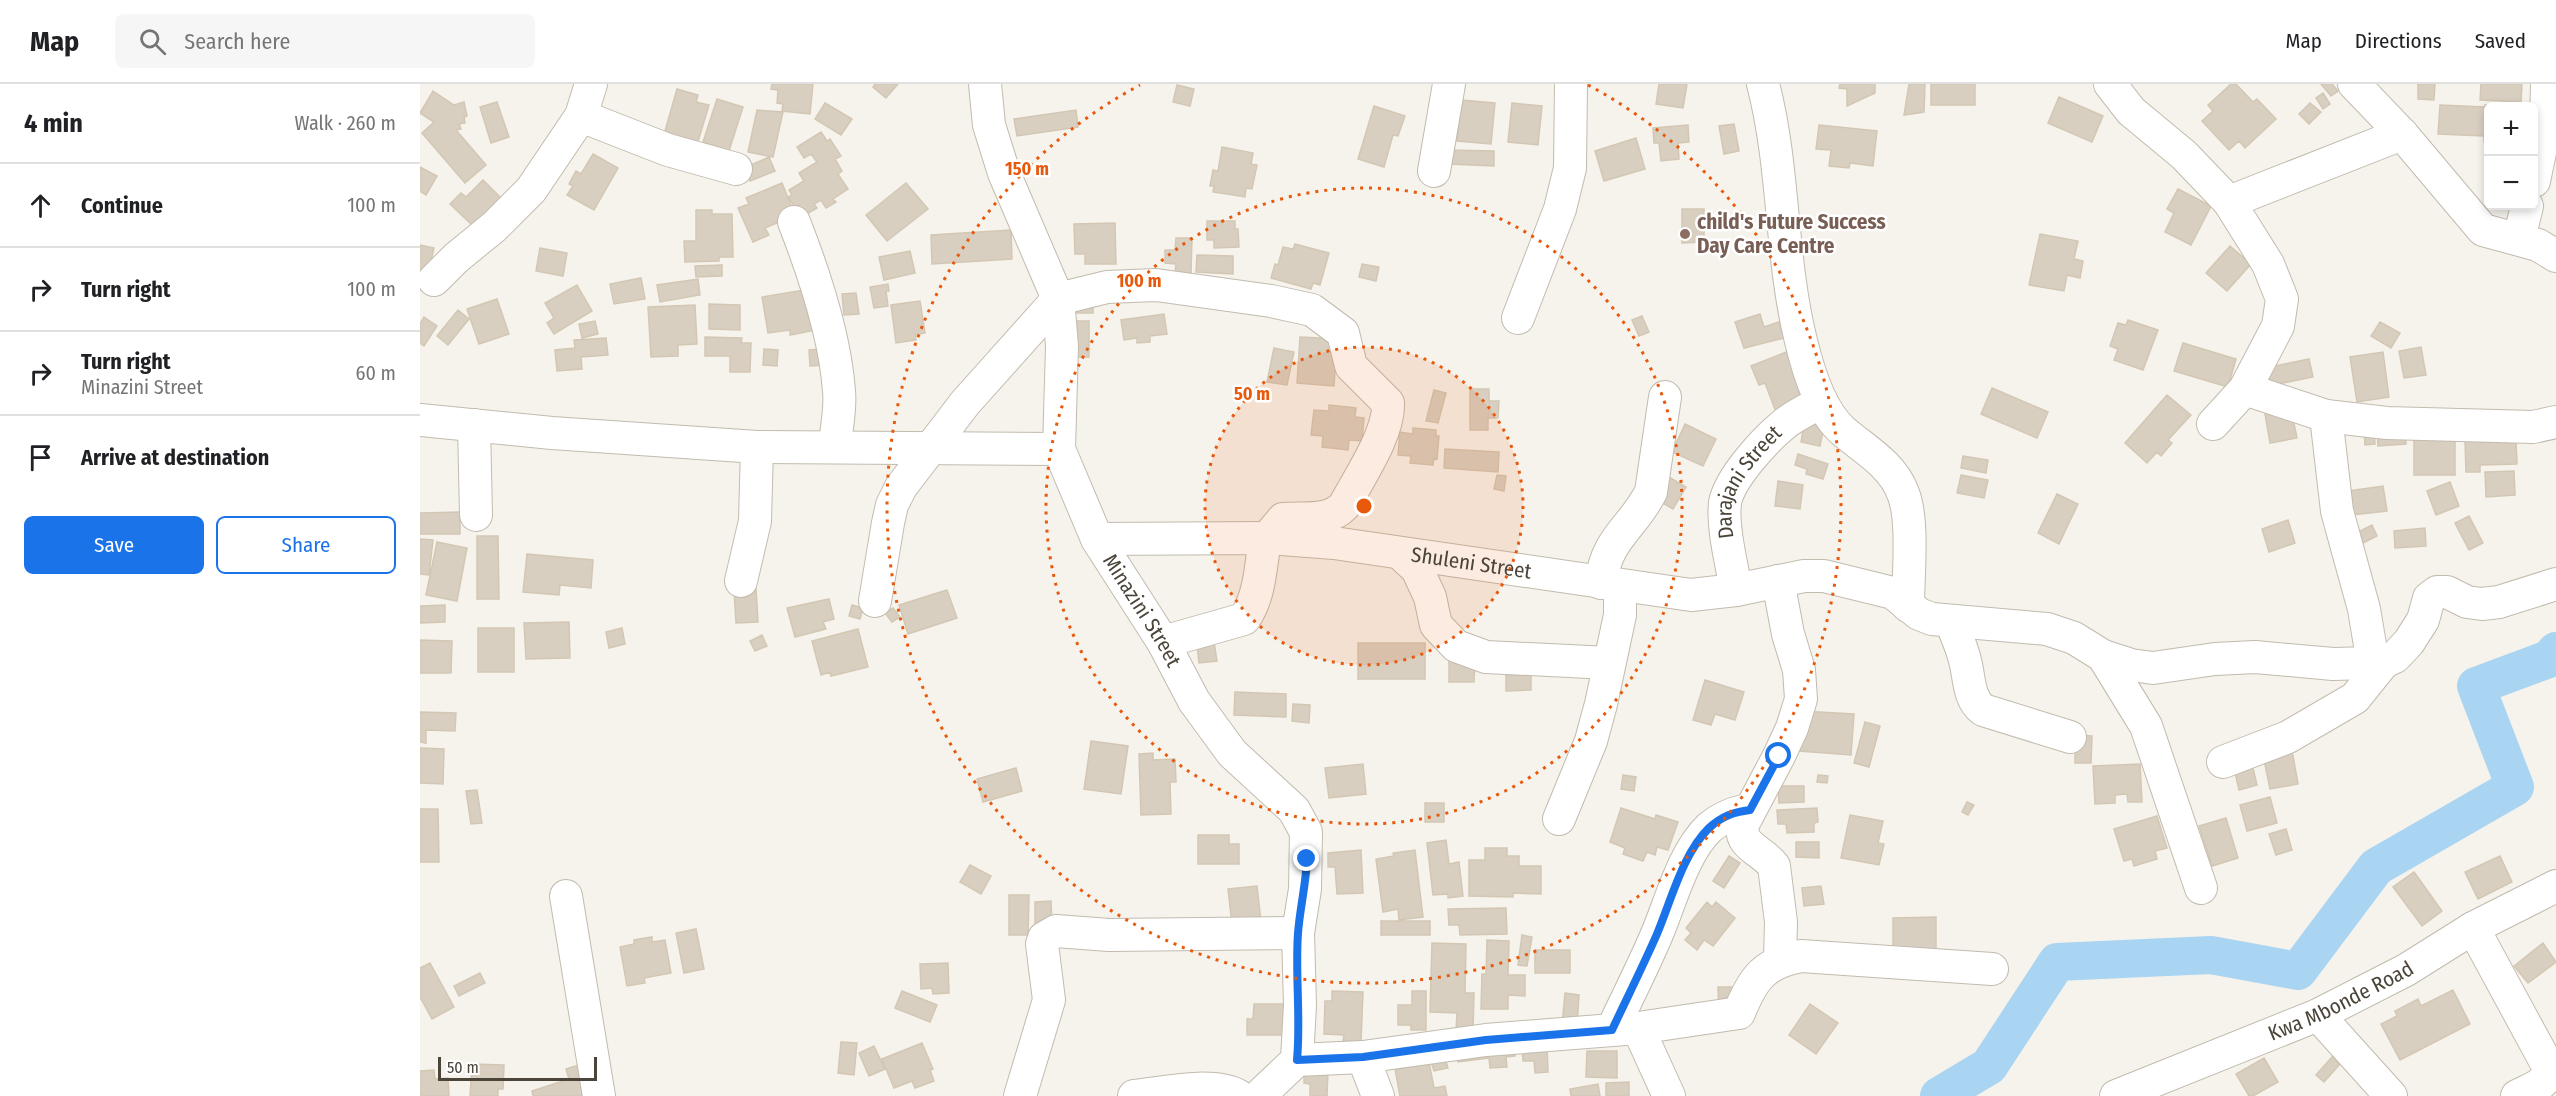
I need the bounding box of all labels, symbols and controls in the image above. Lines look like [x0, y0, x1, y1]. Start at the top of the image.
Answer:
search box [115, 14, 535, 68]
text: Map [30, 25, 79, 58]
icon: search [136, 25, 169, 58]
text: Search here [184, 28, 290, 55]
text: Map [2285, 28, 2322, 54]
text: Directions [2355, 28, 2442, 54]
text: Saved [2475, 28, 2526, 54]
map controls [2484, 102, 2538, 210]
button: + [2484, 102, 2538, 156]
text: 4 min [24, 108, 83, 139]
text: Walk · 260 m [295, 111, 396, 135]
button: − [2484, 156, 2538, 210]
text: 150 m [1005, 158, 1049, 180]
icon: ahead [24, 189, 57, 222]
text: Continue [81, 192, 163, 219]
text: 100 m [347, 193, 396, 217]
place label: child's Future Success Day Care Centre [1697, 209, 1886, 259]
marker: child's Future Success Day Care Centre [1678, 227, 1692, 241]
text: 100 m [1117, 270, 1161, 292]
icon: right [24, 273, 57, 306]
text: Turn right [81, 276, 170, 303]
text: 100 m [347, 277, 396, 301]
text: Turn right [81, 348, 170, 375]
icon: right [24, 357, 57, 390]
text: 60 m [356, 361, 396, 385]
text: Minazini Street [81, 375, 203, 399]
text: 50 m [1234, 383, 1270, 405]
street label: Darajani Street [1711, 420, 1787, 540]
icon: arrive [24, 441, 57, 474]
text: Arrive at destination [81, 444, 269, 471]
centre of rings [1354, 496, 1374, 516]
button: Save [24, 516, 204, 574]
button: Share [216, 516, 396, 574]
street label: Shuleni Street [1409, 541, 1533, 585]
street label: Minazini Street [1097, 549, 1187, 671]
route start [1765, 742, 1791, 768]
route end [1293, 845, 1319, 871]
street label: Kwa Mbonde Road [2264, 955, 2418, 1047]
scale bar [438, 1054, 597, 1082]
text: 50 m [447, 1058, 479, 1077]

